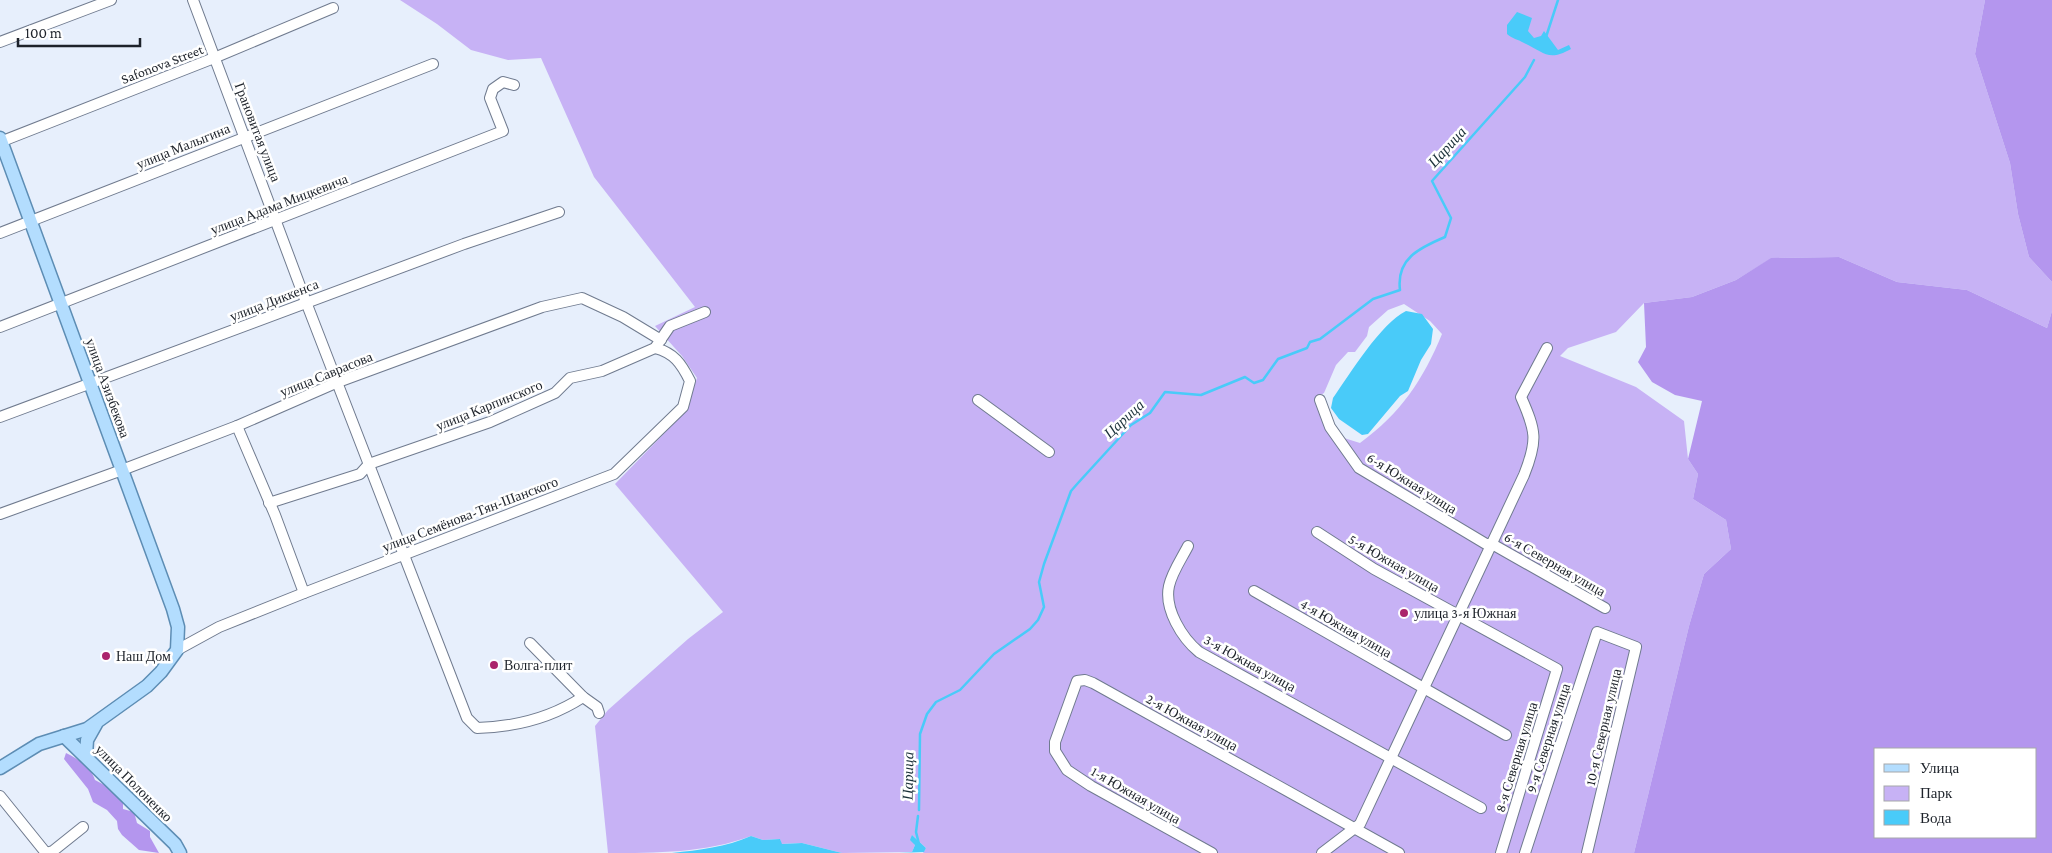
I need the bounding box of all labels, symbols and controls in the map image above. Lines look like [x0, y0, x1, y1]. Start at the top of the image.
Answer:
scale bar [18, 15, 140, 47]
text: 100 m [25, 25, 62, 41]
street label: Safonova Street [119, 41, 206, 87]
street label: Грановитая улица [232, 80, 285, 185]
street label: улица Малыгина [134, 120, 233, 172]
water label: Царица [1424, 124, 1469, 171]
street label: улица Адама Мицкевича [208, 170, 351, 238]
street label: улица Диккенса [227, 275, 321, 324]
street label: улица Азизбекова [83, 336, 134, 441]
street label: улица Саврасова [277, 348, 375, 400]
street label: улица Карпинского [433, 376, 545, 434]
water label: Царица [1100, 397, 1147, 442]
street label: 6-я Южная улица [1364, 449, 1461, 517]
street label: улица Семёнова-Тян-Шанского [380, 473, 560, 555]
street label: 6-я Северная улица [1502, 529, 1609, 600]
street label: 5-я Южная улица [1346, 530, 1443, 596]
street label: 4-я Южная улица [1297, 595, 1395, 661]
place label: улица 3-я Южная [1414, 605, 1517, 621]
marker: улица 3-я Южная [1398, 607, 1410, 619]
street label: 3-я Южная улица [1201, 631, 1299, 695]
place label: Наш Дом [116, 648, 171, 664]
marker: Наш Дом [100, 650, 112, 662]
place label: Волга-плит [504, 657, 572, 673]
marker: Волга-плит [488, 659, 500, 671]
street label: 10-я Северная улица [1582, 666, 1624, 787]
street label: 9-я Северная улица [1523, 681, 1573, 795]
street label: 2-я Южная улица [1143, 690, 1241, 754]
street label: 8-я Северная улица [1492, 699, 1541, 814]
street label: улица Полоненко [92, 741, 176, 825]
legend [1874, 748, 2037, 838]
water label: Царица [900, 752, 916, 801]
text: Улица [1920, 760, 1959, 776]
street label: 1-я Южная улица [1089, 763, 1184, 827]
text: Парк [1920, 785, 1953, 801]
text: Вода [1920, 810, 1952, 826]

